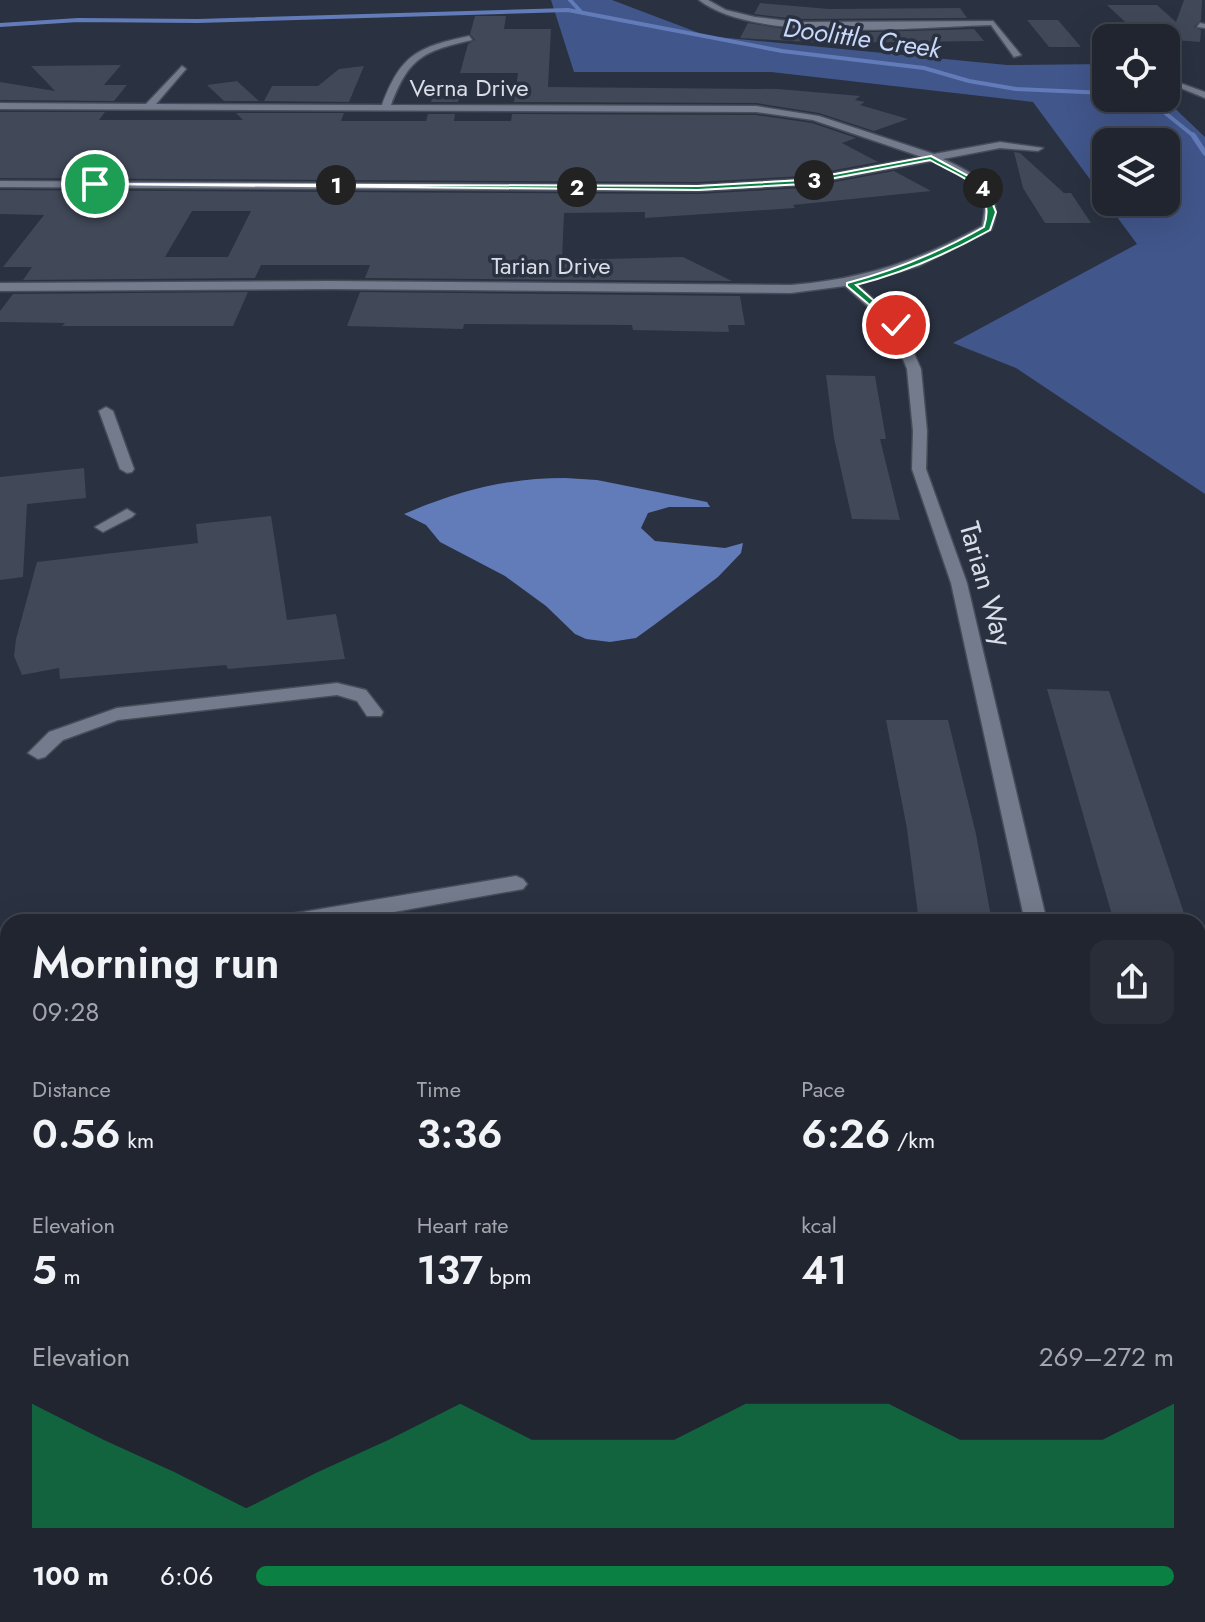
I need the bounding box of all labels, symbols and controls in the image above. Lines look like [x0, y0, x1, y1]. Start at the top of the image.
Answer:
water label: Doolittle Creek [781, 8, 945, 68]
map controls [1092, 24, 1180, 216]
button: locate [1092, 24, 1180, 112]
street label: Verna Drive [409, 70, 529, 105]
button: layers [1092, 128, 1180, 216]
pin [61, 150, 129, 218]
pin: 3 [794, 160, 834, 200]
icon: arrive [73, 162, 117, 206]
text: 3 [807, 164, 821, 196]
pin: 1 [316, 165, 356, 205]
pin: 2 [557, 167, 597, 207]
pin: 4 [963, 168, 1003, 208]
text: 1 [330, 169, 342, 201]
text: 2 [570, 171, 584, 203]
text: 4 [975, 172, 991, 204]
street label: Tarian Drive [491, 248, 611, 283]
pin [862, 291, 930, 359]
icon: check [874, 303, 918, 347]
street label: Tarian Way [949, 517, 1023, 652]
text: Morning run [32, 931, 280, 995]
button: share [1090, 940, 1174, 1024]
text: 09:28 [32, 993, 99, 1031]
text: Distance [32, 1073, 111, 1105]
text: Time [417, 1073, 461, 1105]
text: Pace [801, 1073, 845, 1105]
text: 0.56 [32, 1105, 121, 1163]
text: 3:36 [417, 1105, 503, 1163]
text: 6:26 [801, 1105, 890, 1163]
text: km [121, 1124, 154, 1156]
text: /km [890, 1124, 935, 1156]
text: Elevation [32, 1209, 115, 1241]
text: Heart rate [417, 1209, 508, 1241]
text: kcal [801, 1209, 837, 1241]
text: 5 [32, 1241, 57, 1299]
text: 137 [417, 1241, 483, 1299]
text: 41 [801, 1241, 847, 1299]
text: m [57, 1260, 81, 1292]
text: bpm [483, 1260, 532, 1292]
text: Elevation [32, 1338, 130, 1376]
text: 269–272 m [1039, 1338, 1174, 1376]
text: 100 m [32, 1557, 109, 1595]
text: 6:06 [160, 1557, 213, 1595]

